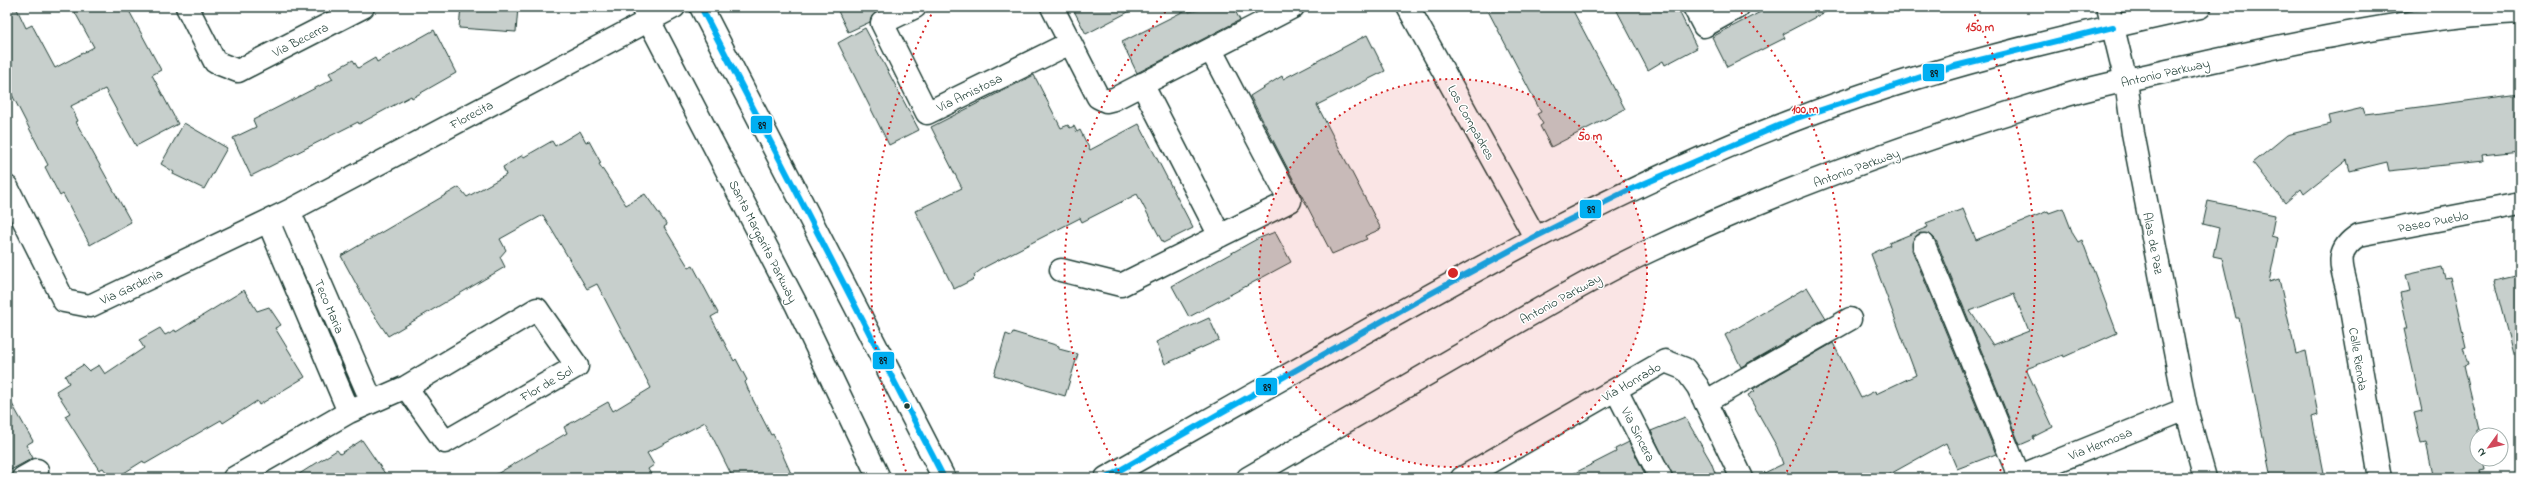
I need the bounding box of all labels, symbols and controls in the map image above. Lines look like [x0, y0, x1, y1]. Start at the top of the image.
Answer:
street label: Via Becerra [268, 18, 332, 63]
text: 150 m [1966, 19, 1995, 37]
street label: Antonio Parkway [2119, 54, 2212, 94]
line badge: 89 [1922, 63, 1945, 82]
text: 89 [1929, 66, 1938, 82]
street label: Via Amistosa [933, 69, 1006, 118]
street label: Los Compadres [1442, 82, 1499, 164]
street label: Florecita [446, 96, 497, 135]
text: 100 m [1792, 101, 1819, 119]
line badge: 89 [750, 115, 773, 134]
text: 89 [757, 118, 766, 134]
text: 50 m [1578, 128, 1603, 146]
street label: Antonio Parkway [1811, 144, 1903, 194]
street label: Santa Margarita Parkway [723, 177, 802, 307]
line badge: 89 [1579, 199, 1602, 219]
text: 89 [1586, 202, 1595, 218]
street label: Paseo Pueblo [2396, 206, 2470, 239]
street label: Alas de Paz [2137, 211, 2168, 276]
street label: Via Gardenia [96, 264, 166, 311]
centre of rings [1446, 266, 1460, 280]
street label: Antonio Parkway [1517, 269, 1605, 330]
street label: Teco Maria [309, 276, 349, 337]
street label: Calle Rienda [2343, 326, 2372, 392]
line badge: 89 [872, 351, 895, 370]
text: 89 [878, 353, 887, 369]
street label: Via Honrado [1598, 358, 1665, 407]
street label: Flor de Sol [516, 362, 577, 408]
line badge: 89 [1255, 377, 1278, 396]
text: 89 [1262, 380, 1271, 396]
unlabelled marker [902, 401, 912, 411]
street label: Via Sincera [1615, 403, 1660, 465]
street label: Via Hermosa [2065, 423, 2135, 466]
north arrow [2469, 427, 2509, 467]
text: N [2473, 444, 2490, 459]

